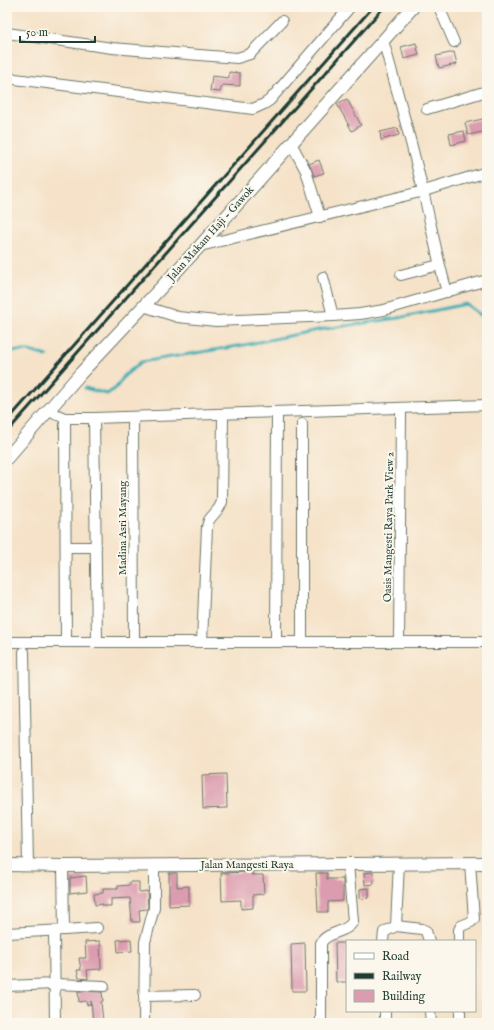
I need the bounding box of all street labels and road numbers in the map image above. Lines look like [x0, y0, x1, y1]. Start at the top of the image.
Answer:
street label: Jalan Makam Haji - Gawok [163, 183, 257, 286]
street label: Oasis Mangesti Raya Park View 2 [381, 452, 397, 602]
street label: Madina Asri Mayang [116, 480, 130, 575]
street label: Jalan Mangesti Raya [199, 858, 294, 872]

